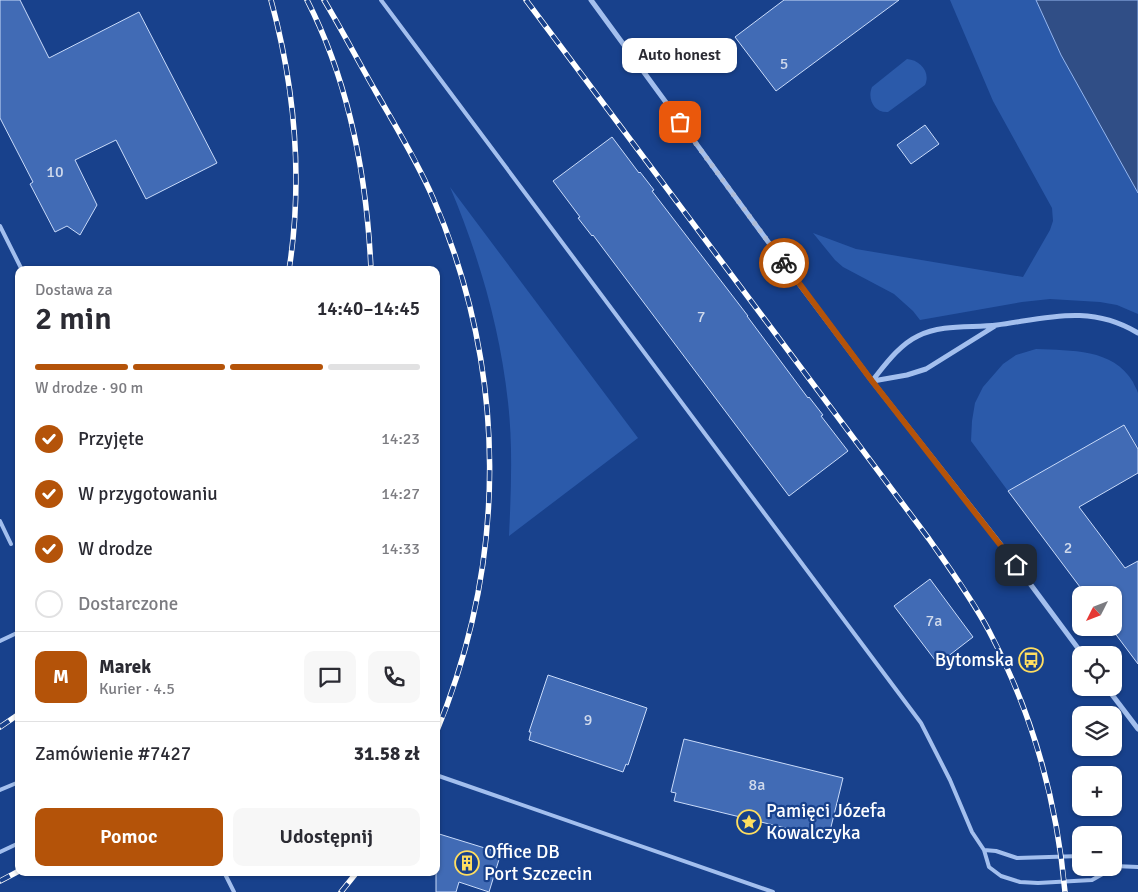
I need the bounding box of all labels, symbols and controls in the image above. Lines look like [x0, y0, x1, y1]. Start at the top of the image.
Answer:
callout: Auto honest [622, 37, 738, 72]
text: Auto honest [638, 45, 721, 65]
house number: 5 [780, 54, 788, 74]
pin [659, 101, 701, 143]
icon: bag [666, 108, 694, 136]
house number: 10 [46, 162, 64, 182]
courier [759, 238, 809, 288]
icon: bike [770, 249, 798, 277]
text: Dostawa za [35, 280, 113, 300]
text: 14:40–14:45 [317, 297, 420, 321]
text: 2 min [35, 299, 112, 338]
house number: 7 [697, 307, 705, 327]
text: W drodze · 90 m [35, 378, 143, 398]
icon: check [35, 425, 63, 453]
text: Przyjęte [78, 427, 144, 451]
text: 14:23 [381, 429, 420, 449]
icon: check [35, 480, 63, 508]
text: W przygotowaniu [78, 482, 218, 506]
text: 14:27 [381, 484, 420, 504]
icon: check [35, 535, 63, 563]
text: W drodze [78, 537, 153, 561]
house number: 2 [1064, 538, 1072, 558]
text: 14:33 [381, 539, 420, 559]
pin [995, 544, 1037, 586]
icon: home [1002, 551, 1030, 579]
north arrow [1072, 586, 1122, 636]
map controls [1072, 586, 1122, 876]
text: Dostarczone [78, 592, 178, 616]
house number: 7a [926, 611, 942, 631]
button: locate [1072, 646, 1122, 696]
bus stop icon: Bytomska [1018, 647, 1044, 673]
place label: Bytomska [935, 648, 1014, 672]
button: chat [304, 651, 356, 703]
button: phone [368, 651, 420, 703]
text: Marek [99, 655, 151, 679]
text: M [53, 665, 69, 689]
text: Kurier · 4.5 [99, 679, 175, 699]
button: layers [1072, 706, 1122, 756]
house number: 9 [584, 710, 592, 730]
text: Zamówienie #7427 [35, 742, 191, 766]
text: 31.58 zł [354, 742, 420, 766]
button: + [1072, 766, 1122, 816]
house number: 8a [749, 775, 765, 795]
place label: Pamięci Józefa Kowalczyka [766, 799, 886, 845]
button: Pomoc [35, 808, 223, 866]
button: Udostępnij [233, 808, 420, 866]
place icon: Pamięci Józefa Kowalczyka [736, 809, 762, 835]
button: − [1072, 826, 1122, 876]
place label: Office DB Port Szczecin [484, 840, 592, 886]
building icon: Office DB Port Szczecin [454, 850, 480, 876]

